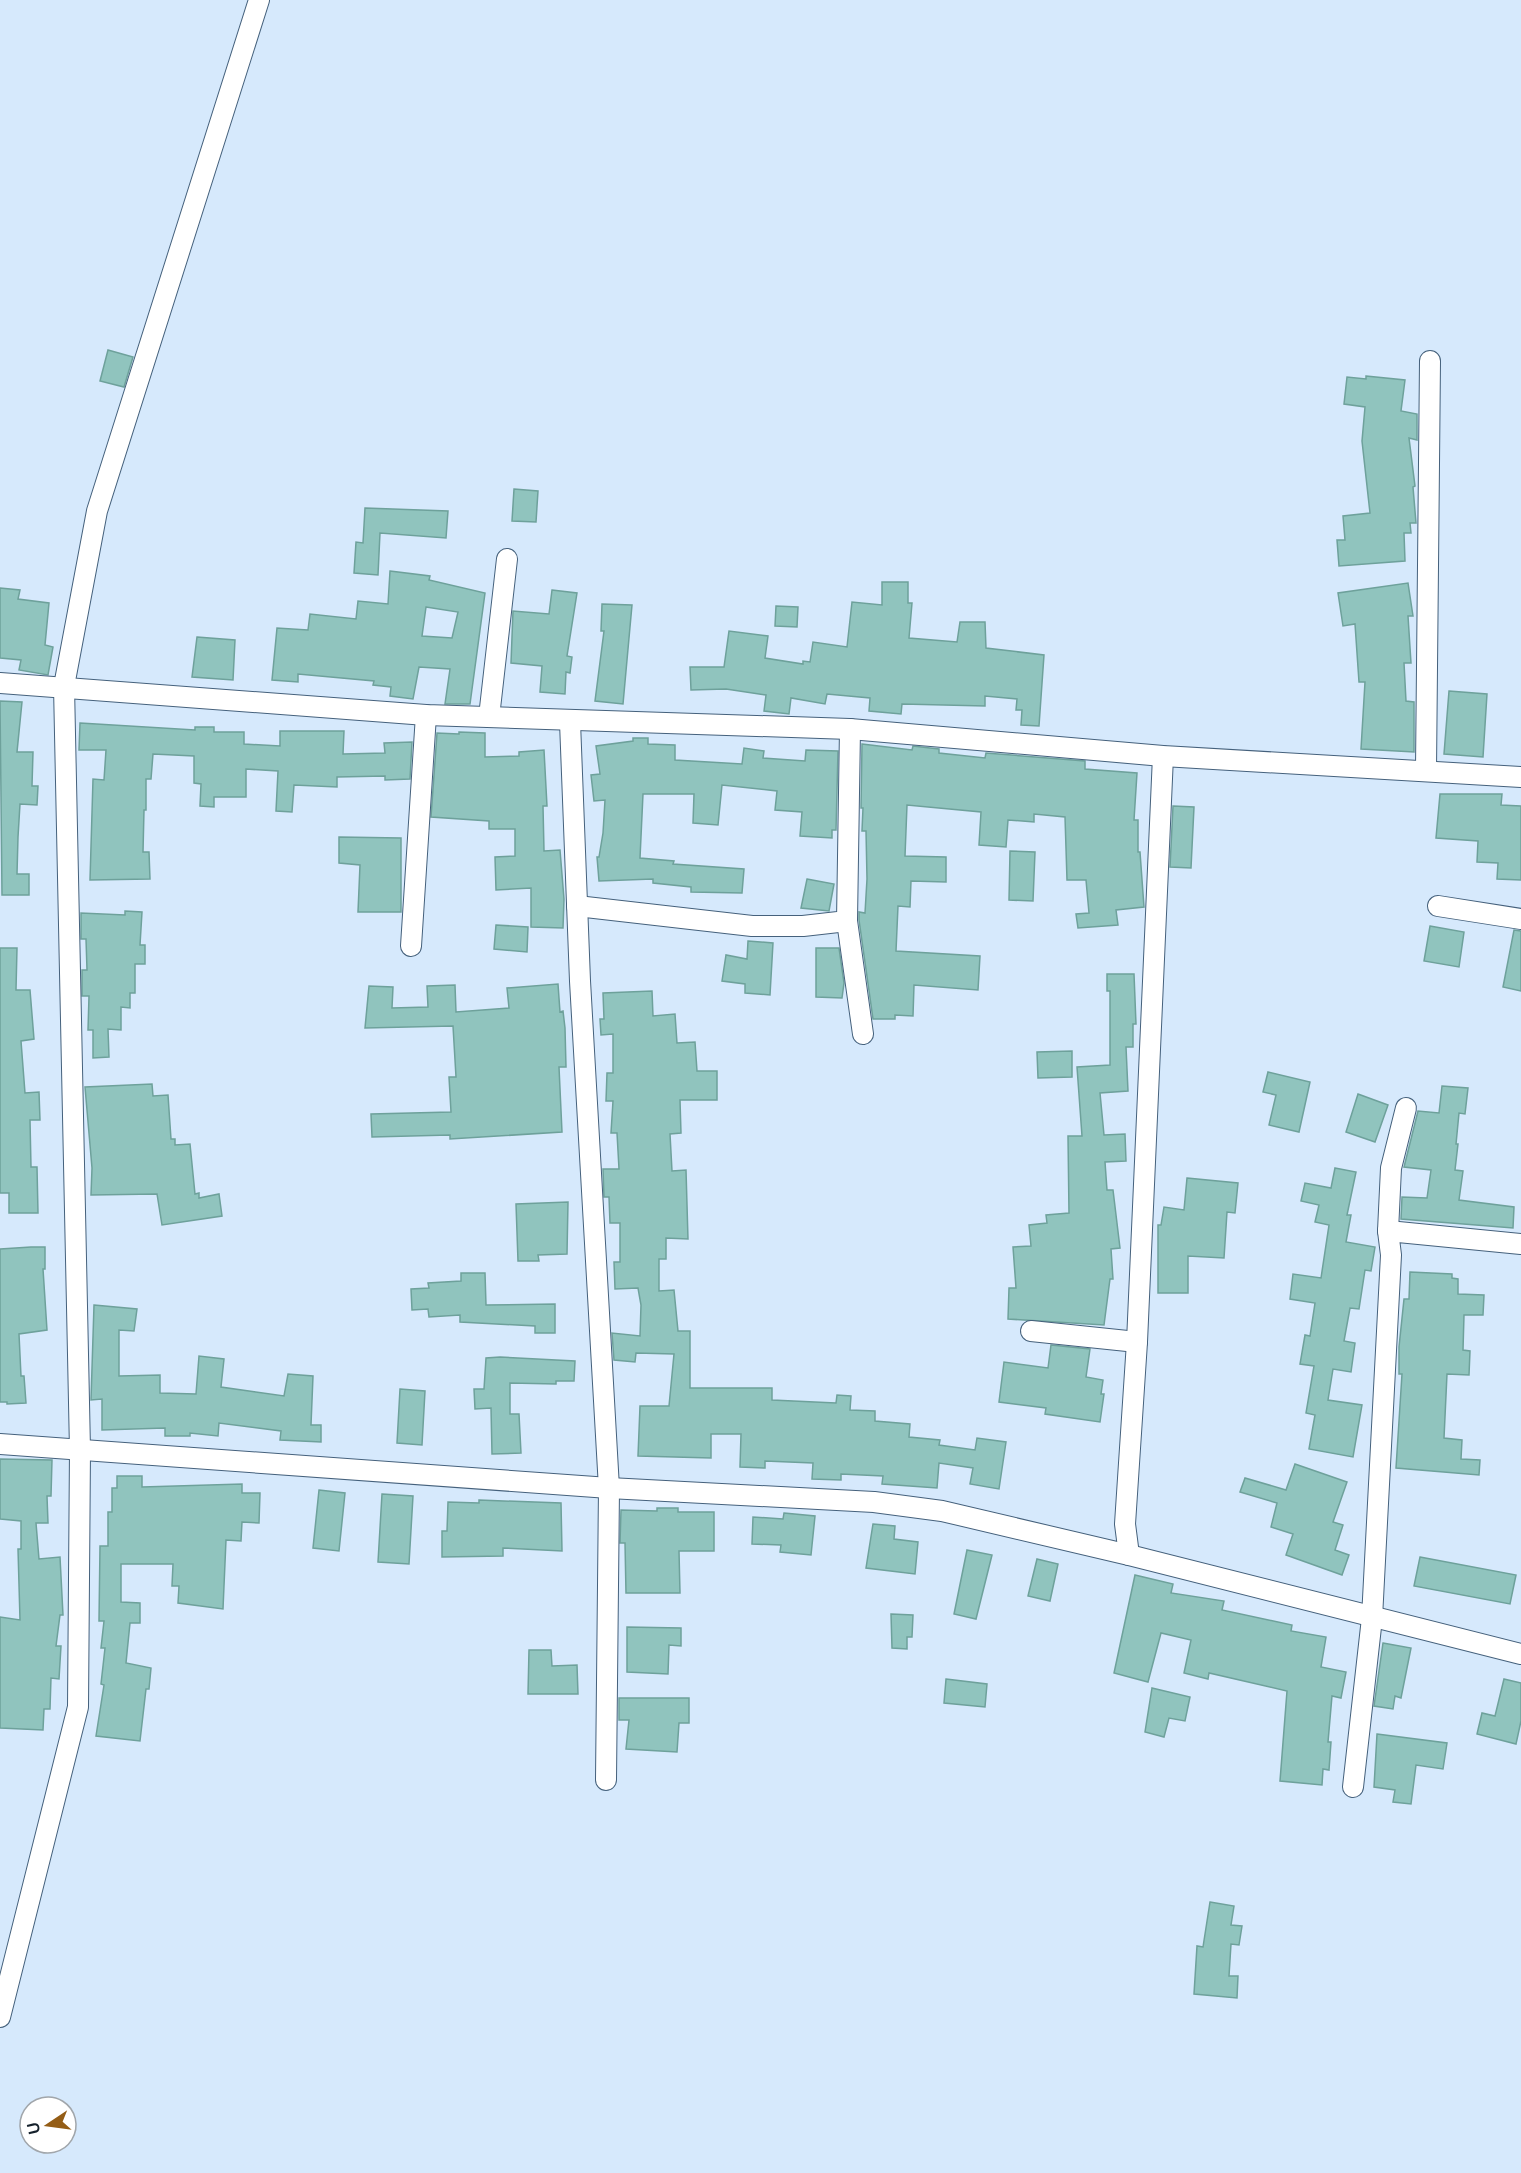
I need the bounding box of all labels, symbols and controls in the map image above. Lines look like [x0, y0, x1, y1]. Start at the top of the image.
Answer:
north arrow [18, 2095, 78, 2155]
text: U [22, 2121, 43, 2136]

